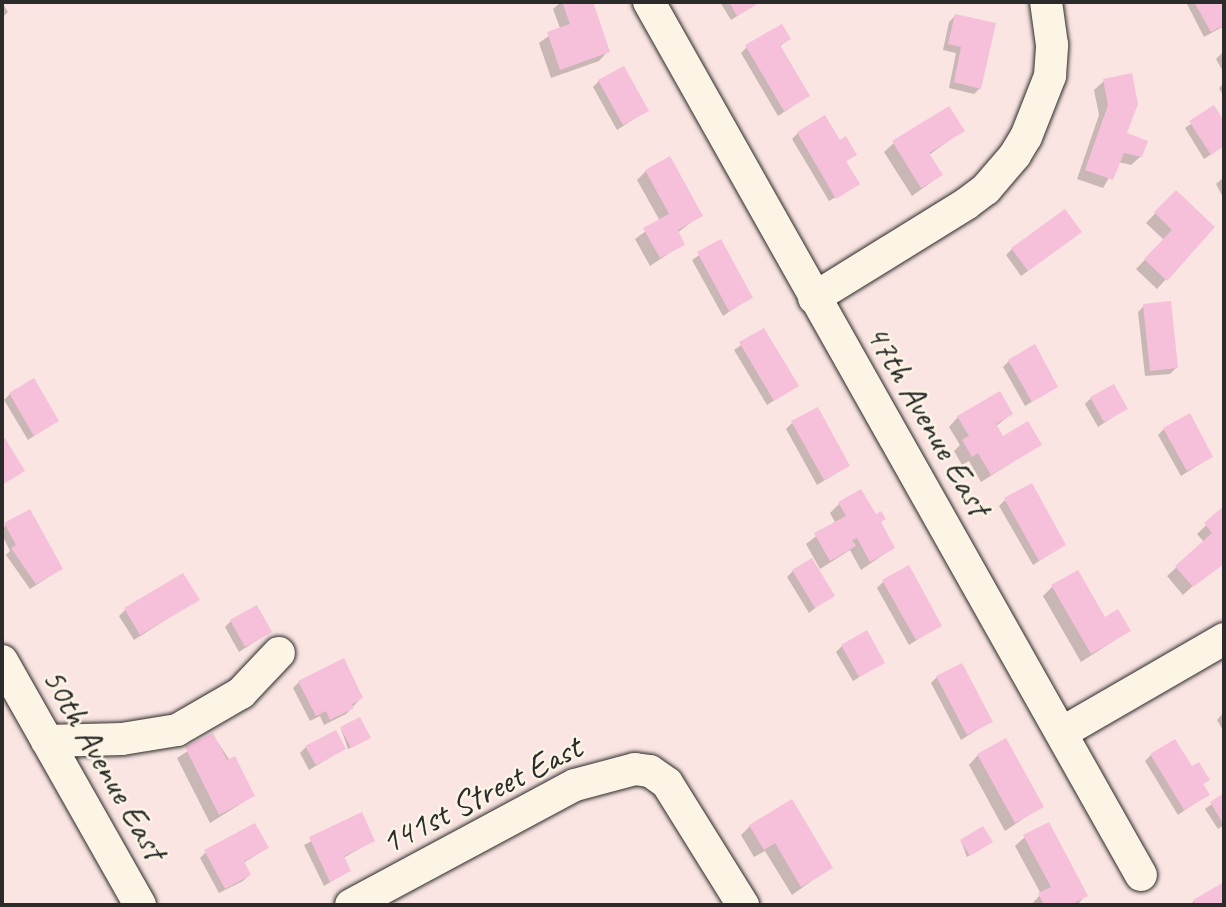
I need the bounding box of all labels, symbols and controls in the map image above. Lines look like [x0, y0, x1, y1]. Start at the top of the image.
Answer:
street label: 47th Avenue East [856, 317, 1000, 523]
street label: 50th Avenue East [32, 661, 176, 867]
street label: 141st Street East [373, 726, 589, 864]

